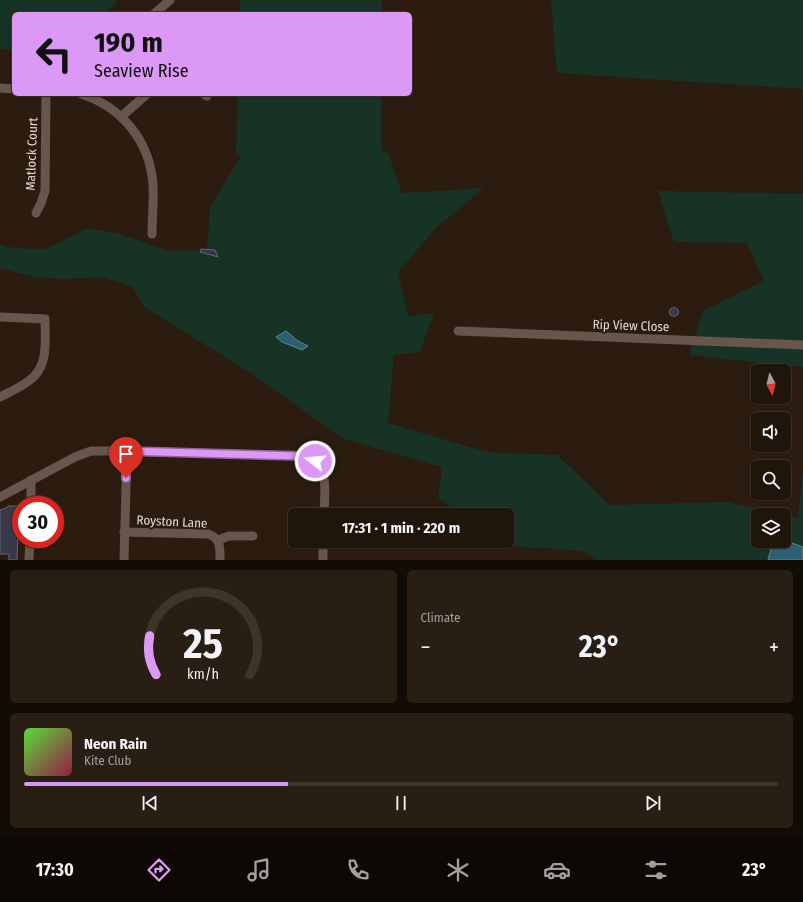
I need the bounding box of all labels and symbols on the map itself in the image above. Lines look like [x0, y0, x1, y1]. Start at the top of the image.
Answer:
street label: Matlock Court [23, 116, 40, 191]
street label: Rip View Close [592, 317, 670, 334]
north arrow [751, 364, 791, 404]
pin [109, 437, 143, 478]
position arrow [294, 440, 336, 482]
speed limit sign: 30 [12, 496, 64, 548]
street label: Royston Lane [136, 512, 208, 531]

